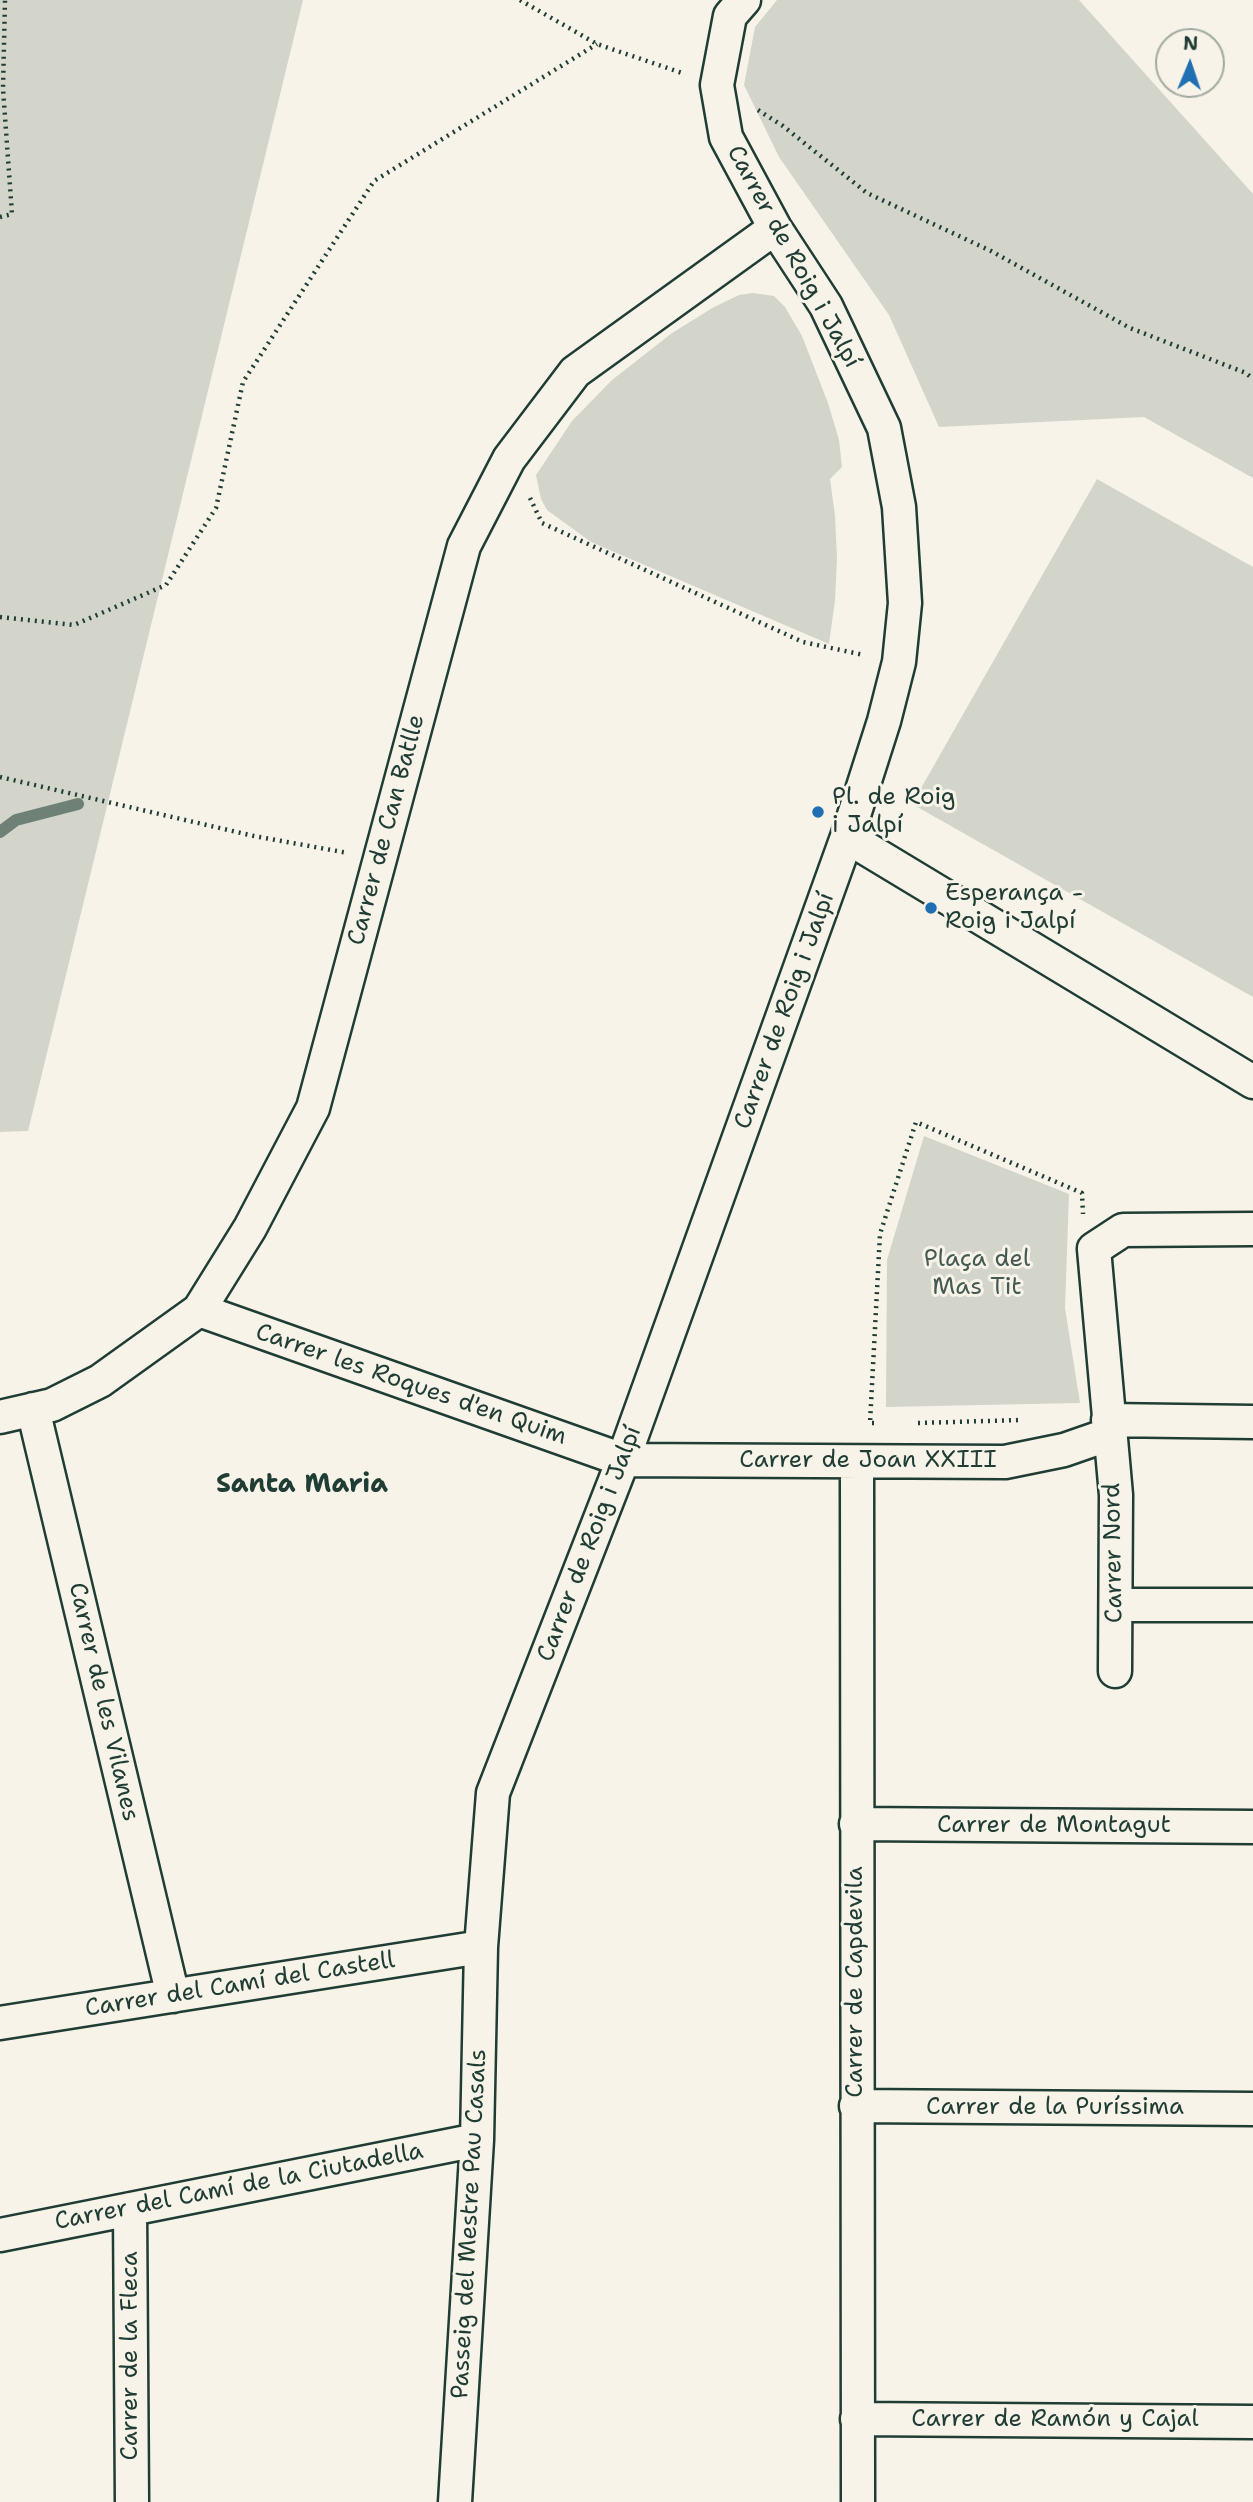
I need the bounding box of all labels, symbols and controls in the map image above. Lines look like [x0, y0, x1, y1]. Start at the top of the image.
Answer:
north arrow [1155, 28, 1225, 98]
text: N [1183, 31, 1199, 56]
street label: Carrer de Roig i Jalpí [720, 141, 866, 373]
street label: Carrer de Can Batlle [342, 711, 432, 949]
place label: Pl. de Roig i Jalpí [832, 784, 956, 840]
marker: Pl. de Roig i Jalpí [810, 804, 826, 820]
place label: Esperança - Roig i Jalpí [945, 880, 1083, 936]
street label: Carrer de Roig i Jalpí [729, 889, 841, 1133]
marker: Esperança - Roig i Jalpí [923, 900, 939, 916]
park label: Plaça del Mas Tit [924, 1246, 1030, 1302]
street label: Carrer les Roques d'en Quim [252, 1318, 570, 1452]
street label: Carrer de Roig i Jalpí [532, 1422, 648, 1666]
street label: Carrer de Joan XXIII [739, 1447, 997, 1475]
district label: Santa Maria [216, 1469, 388, 1501]
street label: Carrer Nord [1098, 1483, 1130, 1623]
street label: Carrer de les Vilanes [62, 1580, 144, 1824]
street label: Carrer de Montagut [937, 1812, 1171, 1840]
street label: Carrer de Capdevila [842, 1866, 870, 2098]
street label: Carrer del Camí del Castell [83, 1946, 397, 2024]
street label: Passeig del Mestre Pau Casals [446, 2048, 494, 2400]
street label: Carrer de la Puríssima [926, 2094, 1184, 2122]
street label: Carrer del Camí de la Ciutadella [52, 2137, 426, 2237]
street label: Carrer de la Fleca [117, 2251, 145, 2461]
street label: Carrer de Ramón y Cajal [911, 2406, 1199, 2434]

